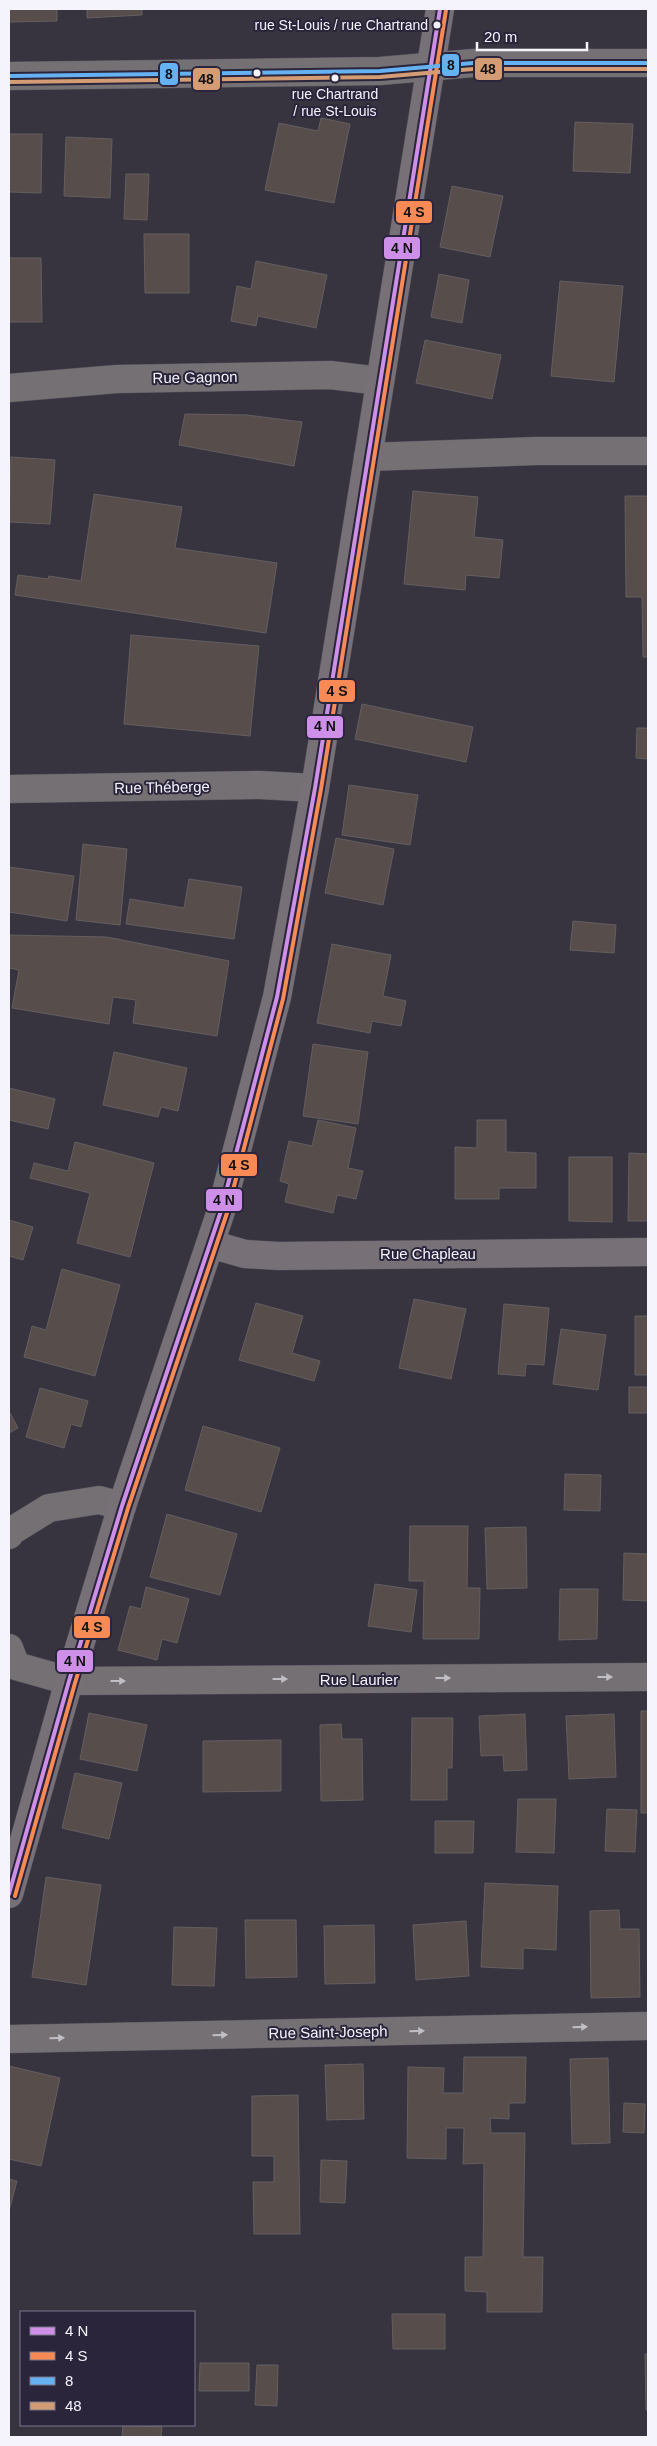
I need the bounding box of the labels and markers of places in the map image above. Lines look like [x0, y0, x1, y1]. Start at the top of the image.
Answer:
place label: rue St-Louis / rue Chartrand [254, 17, 428, 33]
marker: rue St-Louis / rue Chartrand [432, 20, 442, 30]
unlabelled marker [252, 68, 262, 78]
marker: rue Chartrand / rue St-Louis [330, 73, 340, 83]
place label: rue Chartrand / rue St-Louis [292, 86, 378, 119]

